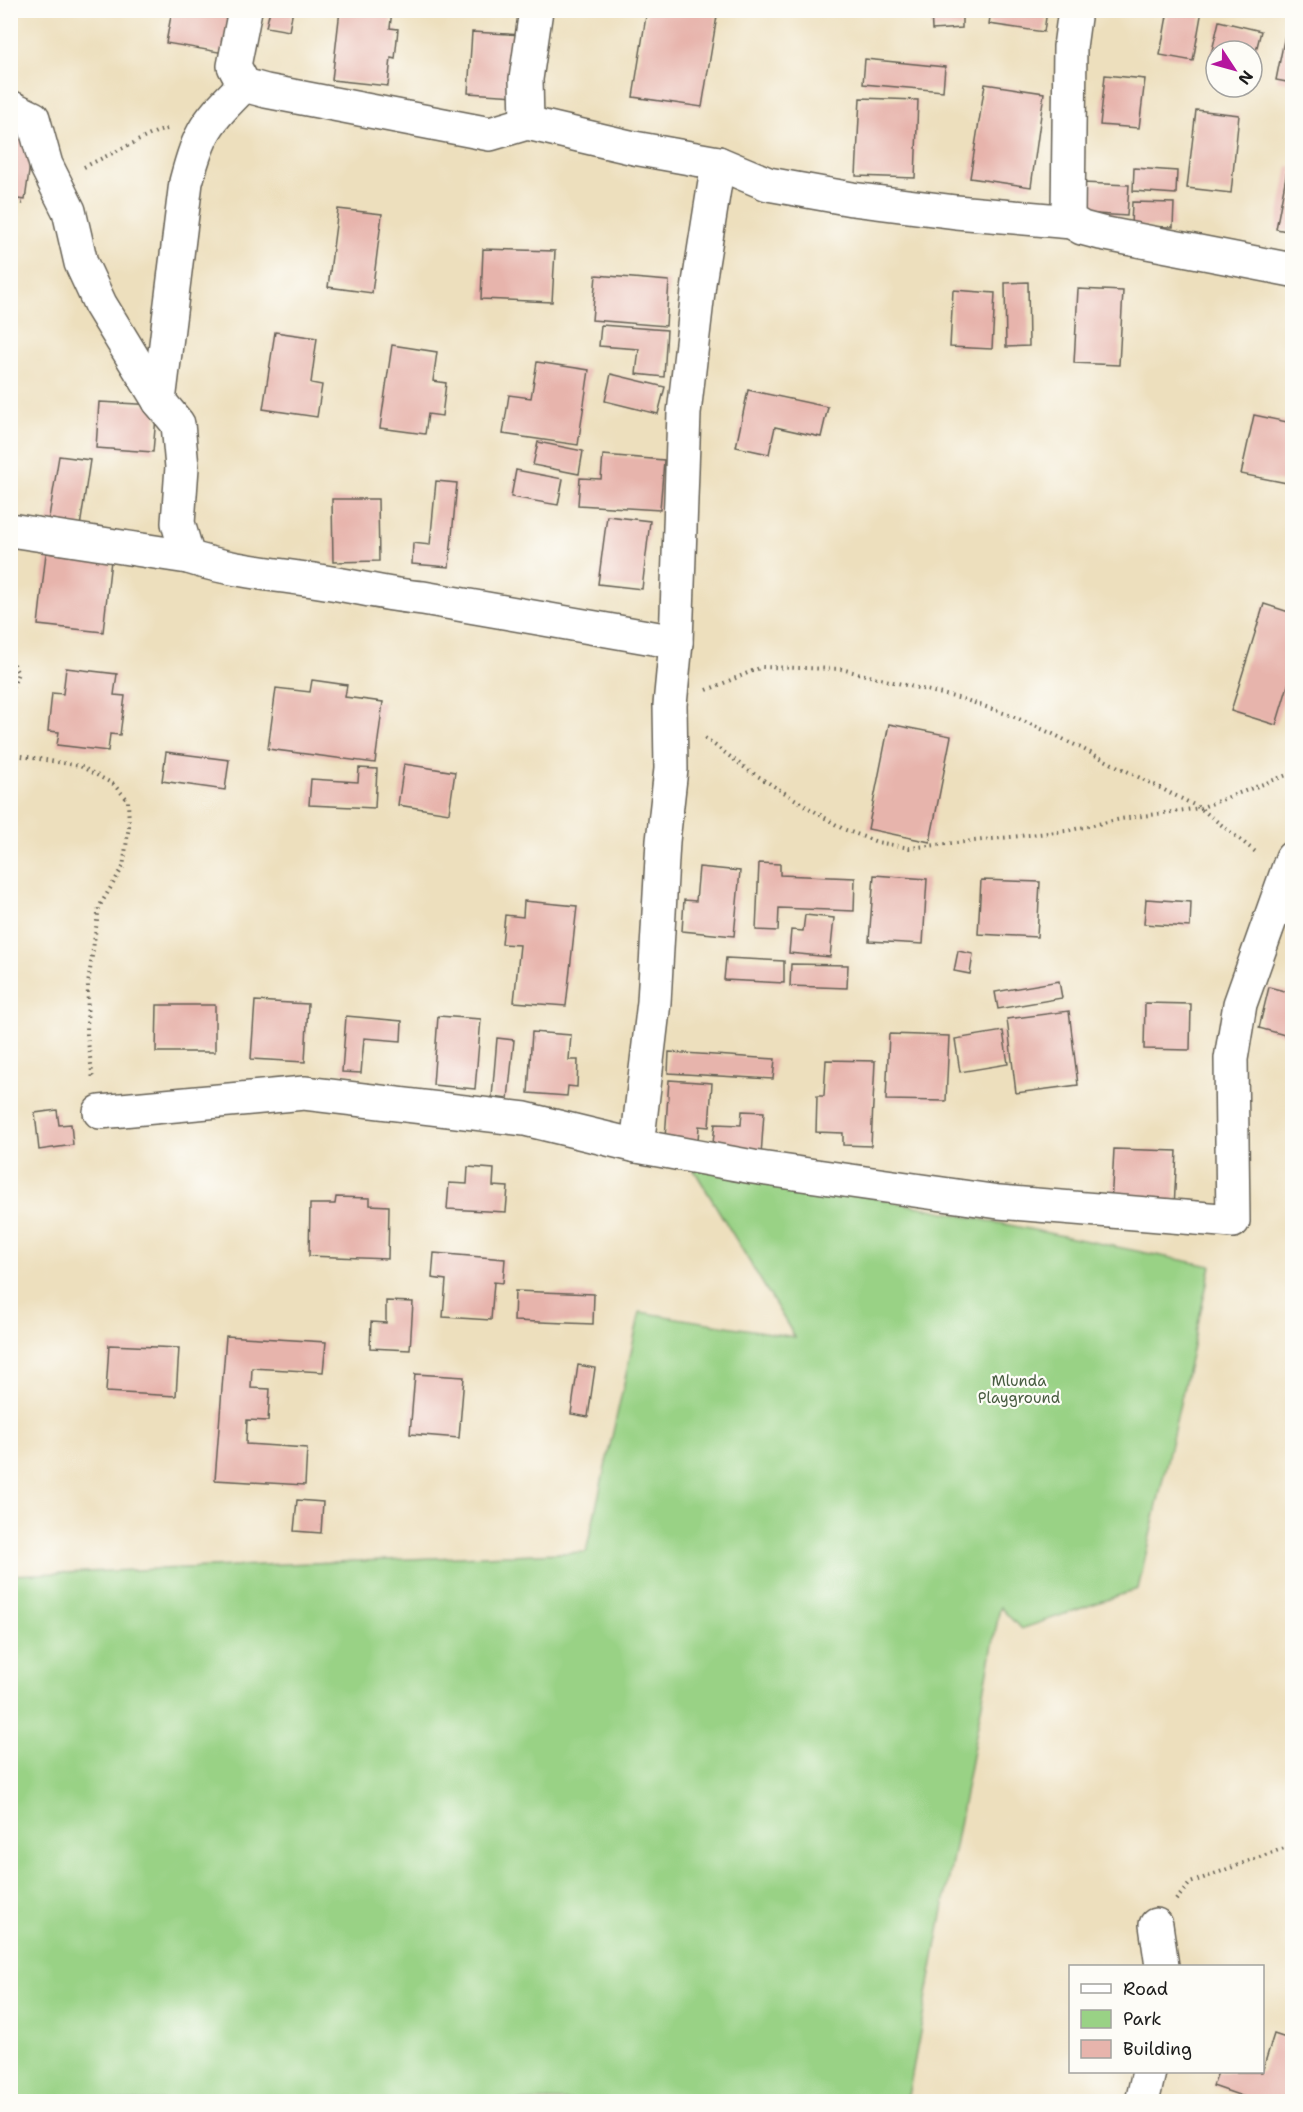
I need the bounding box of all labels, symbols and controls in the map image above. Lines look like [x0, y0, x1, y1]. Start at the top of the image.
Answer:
north arrow [1204, 39, 1264, 99]
text: N [1234, 66, 1258, 89]
park label: Mlunda Playground [978, 1371, 1061, 1408]
legend [1069, 1965, 1264, 2073]
text: Road [1123, 1977, 1168, 2001]
text: Park [1123, 2007, 1162, 2031]
text: Building [1123, 2037, 1192, 2061]

